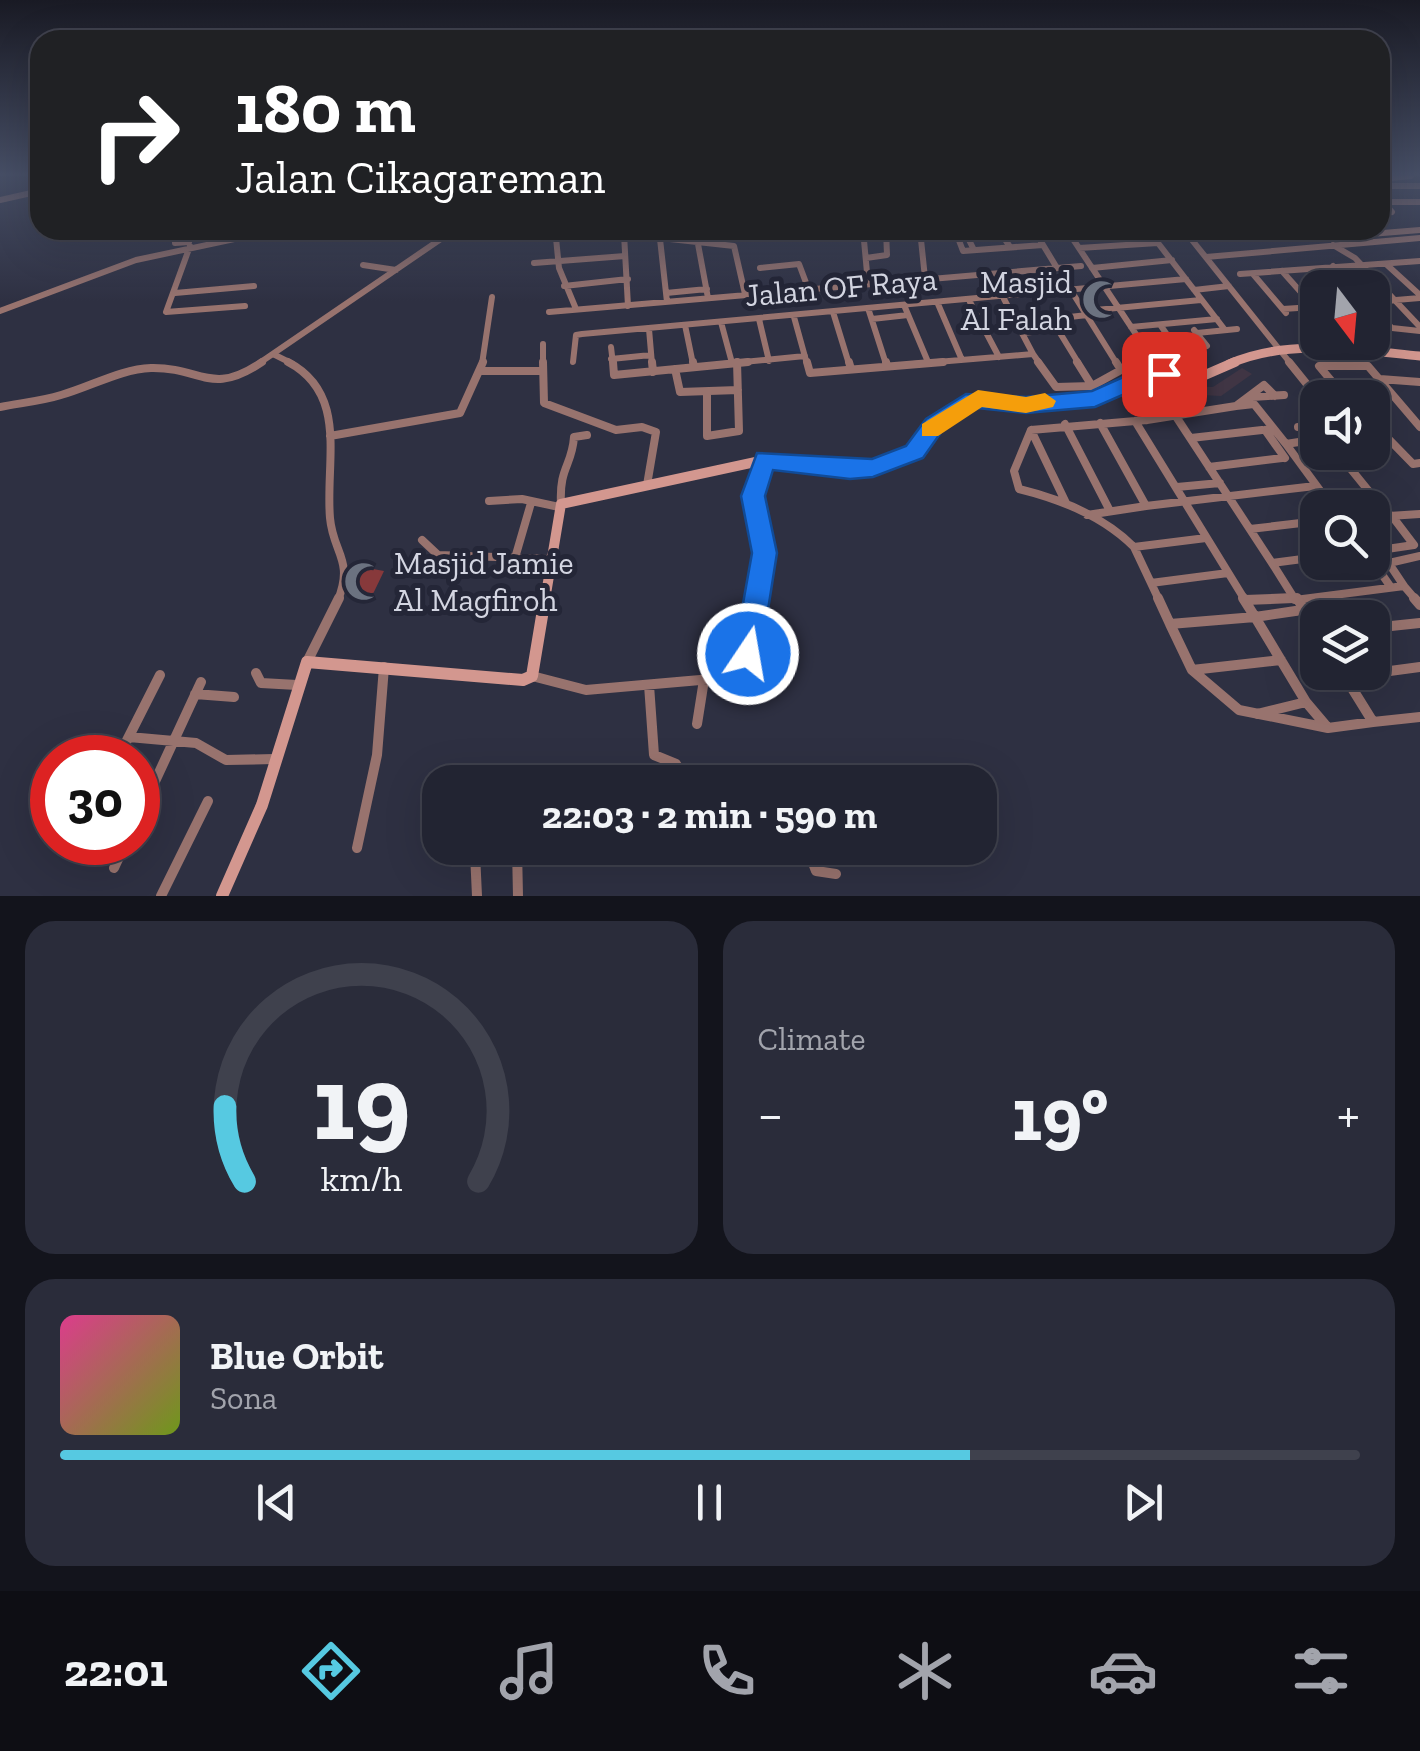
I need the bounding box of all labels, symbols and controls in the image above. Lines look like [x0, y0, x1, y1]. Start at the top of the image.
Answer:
text: 180 m [235, 66, 416, 150]
icon: right [70, 70, 200, 200]
text: Jalan Cikagareman [235, 151, 605, 205]
street label: Jalan OF Raya [743, 260, 939, 314]
place label: Masjid Al Falah [961, 263, 1072, 338]
north arrow [1300, 270, 1390, 360]
map controls [1300, 270, 1390, 690]
mosque icon: Masjid Al Falah [1081, 279, 1123, 321]
pin [1122, 332, 1207, 417]
icon: arrive [1137, 347, 1192, 402]
button: sound [1300, 380, 1390, 470]
button: search [1300, 490, 1390, 580]
place label: Masjid Jamie Al Magfiroh [394, 544, 573, 619]
mosque icon: Masjid Jamie Al Magfiroh [343, 560, 385, 602]
button: layers [1300, 600, 1390, 690]
position arrow [696, 602, 800, 706]
speed limit sign: 30 [30, 735, 160, 865]
text: 22:03 · 2 min · 590 m [542, 792, 877, 838]
text: Climate [758, 1020, 866, 1058]
text: 19 [312, 1041, 410, 1166]
text: 19° [1012, 1069, 1108, 1159]
text: − [758, 1081, 783, 1147]
text: + [1337, 1081, 1360, 1147]
text: km/h [320, 1157, 402, 1200]
text: Blue Orbit [210, 1333, 383, 1379]
text: Sona [210, 1379, 277, 1417]
icon: previous [249, 1475, 304, 1530]
icon: pause [682, 1475, 737, 1530]
icon: next [1116, 1475, 1171, 1530]
icon: directions [296, 1636, 366, 1706]
icon: music [494, 1636, 564, 1706]
icon: phone [692, 1636, 762, 1706]
icon: climate [890, 1636, 960, 1706]
icon: car [1088, 1636, 1158, 1706]
icon: filters [1286, 1636, 1356, 1706]
text: 22:01 [64, 1644, 168, 1698]

